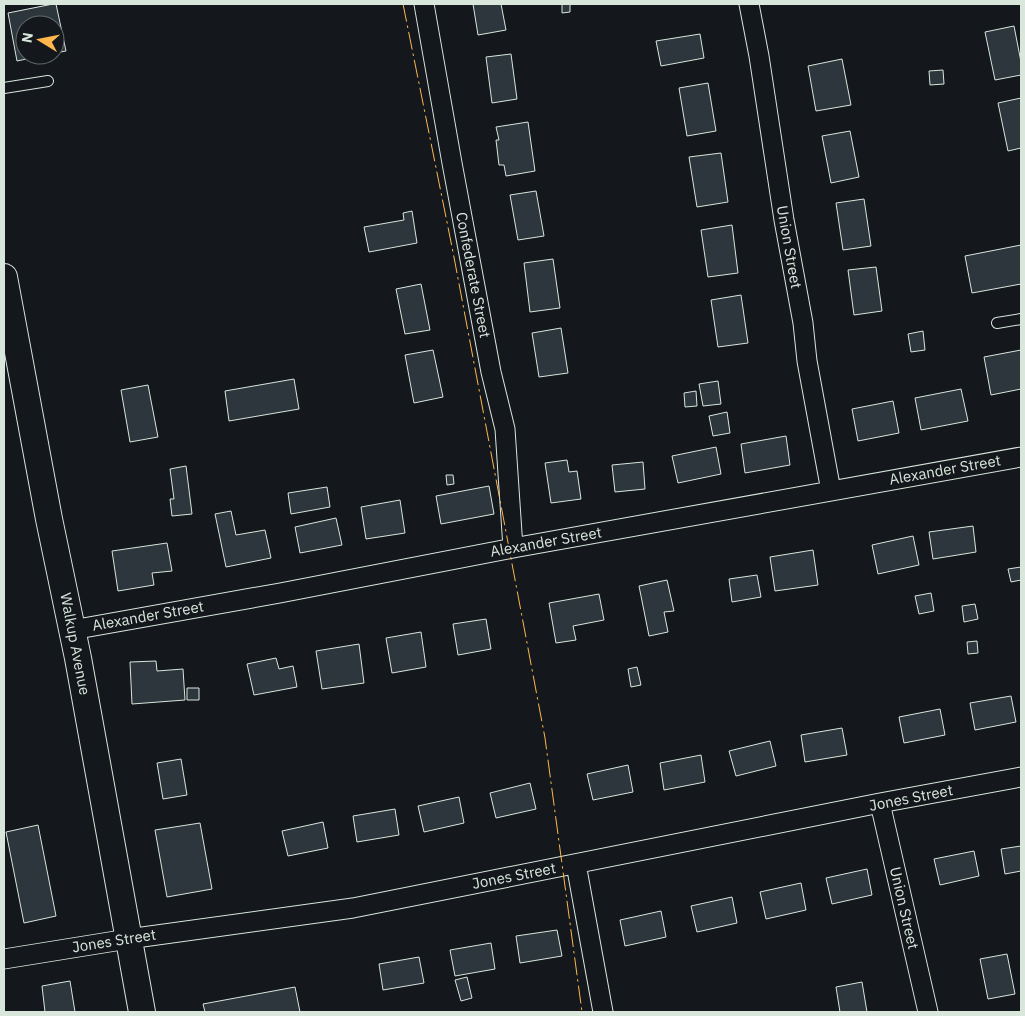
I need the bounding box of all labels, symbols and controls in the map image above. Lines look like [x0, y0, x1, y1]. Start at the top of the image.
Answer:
north arrow [15, 15, 65, 65]
text: N [17, 31, 37, 44]
street label: Union Street [773, 204, 806, 290]
street label: Confederate Street [452, 210, 495, 339]
street label: Alexander Street [888, 450, 1002, 489]
street label: Alexander Street [489, 522, 603, 561]
street label: Walkup Avenue [56, 591, 95, 697]
street label: Alexander Street [91, 596, 205, 635]
street label: Jones Street [867, 780, 954, 815]
street label: Jones Street [470, 858, 557, 893]
street label: Union Street [886, 865, 923, 951]
street label: Jones Street [71, 924, 157, 957]

